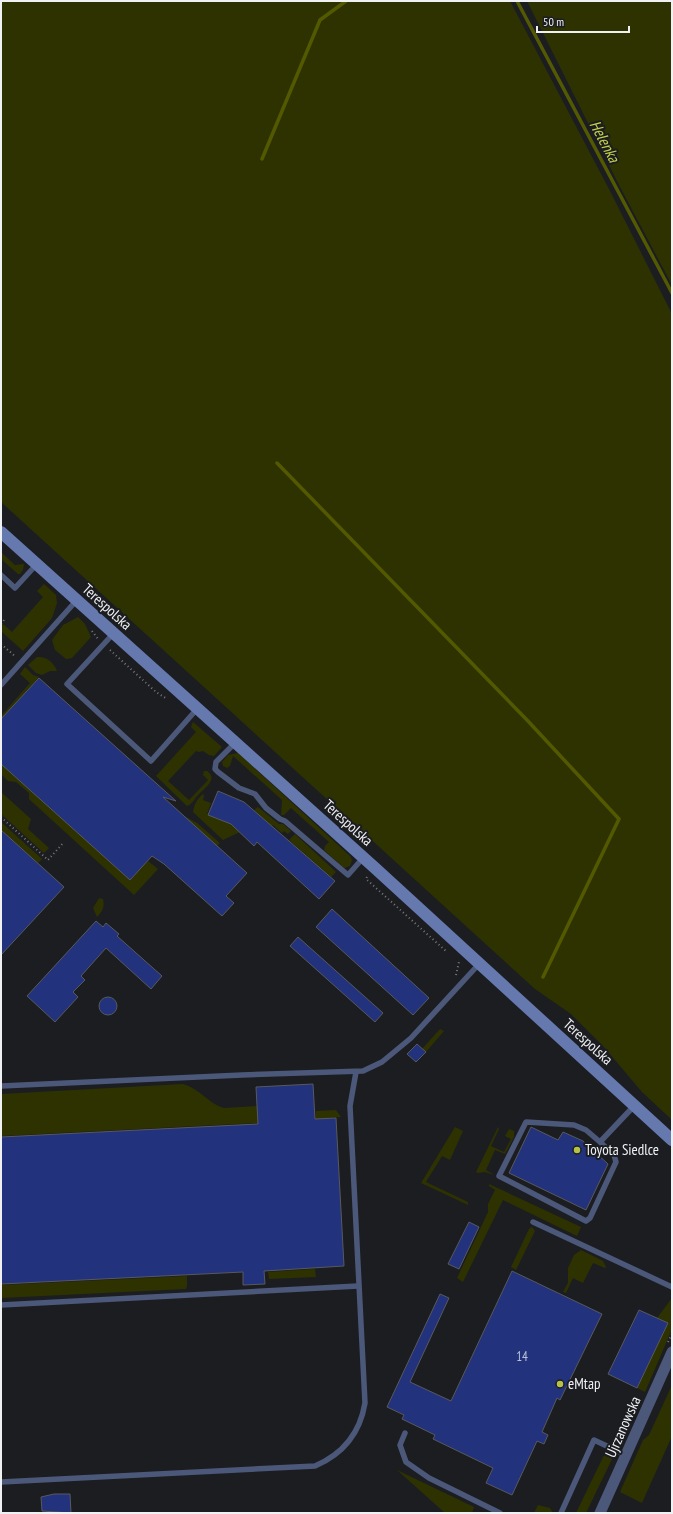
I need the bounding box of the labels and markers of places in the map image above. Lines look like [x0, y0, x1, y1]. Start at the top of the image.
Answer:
place label: Toyota Siedlce [585, 1140, 659, 1159]
marker: Toyota Siedlce [572, 1145, 582, 1155]
place label: eMtap [568, 1374, 600, 1393]
marker: eMtap [555, 1379, 565, 1389]

